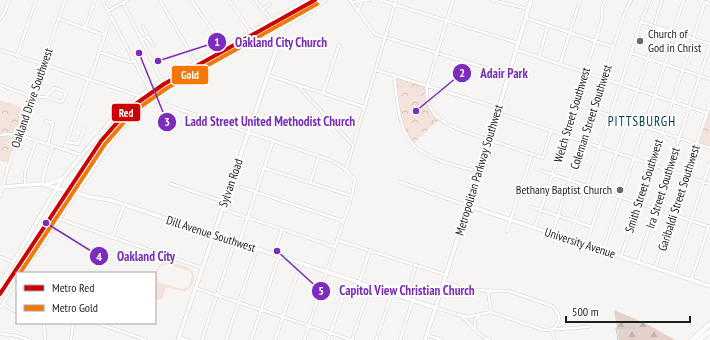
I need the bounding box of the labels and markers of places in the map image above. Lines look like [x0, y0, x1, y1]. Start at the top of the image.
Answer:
place label: Church of God in Christ [648, 26, 702, 55]
callout: Oakland City Church [207, 30, 335, 55]
marker: Church of God in Christ [635, 36, 645, 46]
callout: Adair Park [452, 61, 536, 86]
callout: Ladd Street United Methodist Church [157, 109, 364, 134]
place label: Bethany Baptist Church [516, 182, 612, 197]
marker: Bethany Baptist Church [615, 185, 625, 195]
callout: Oakland City [89, 244, 183, 269]
callout: Capitol View Christian Church [311, 278, 483, 303]

